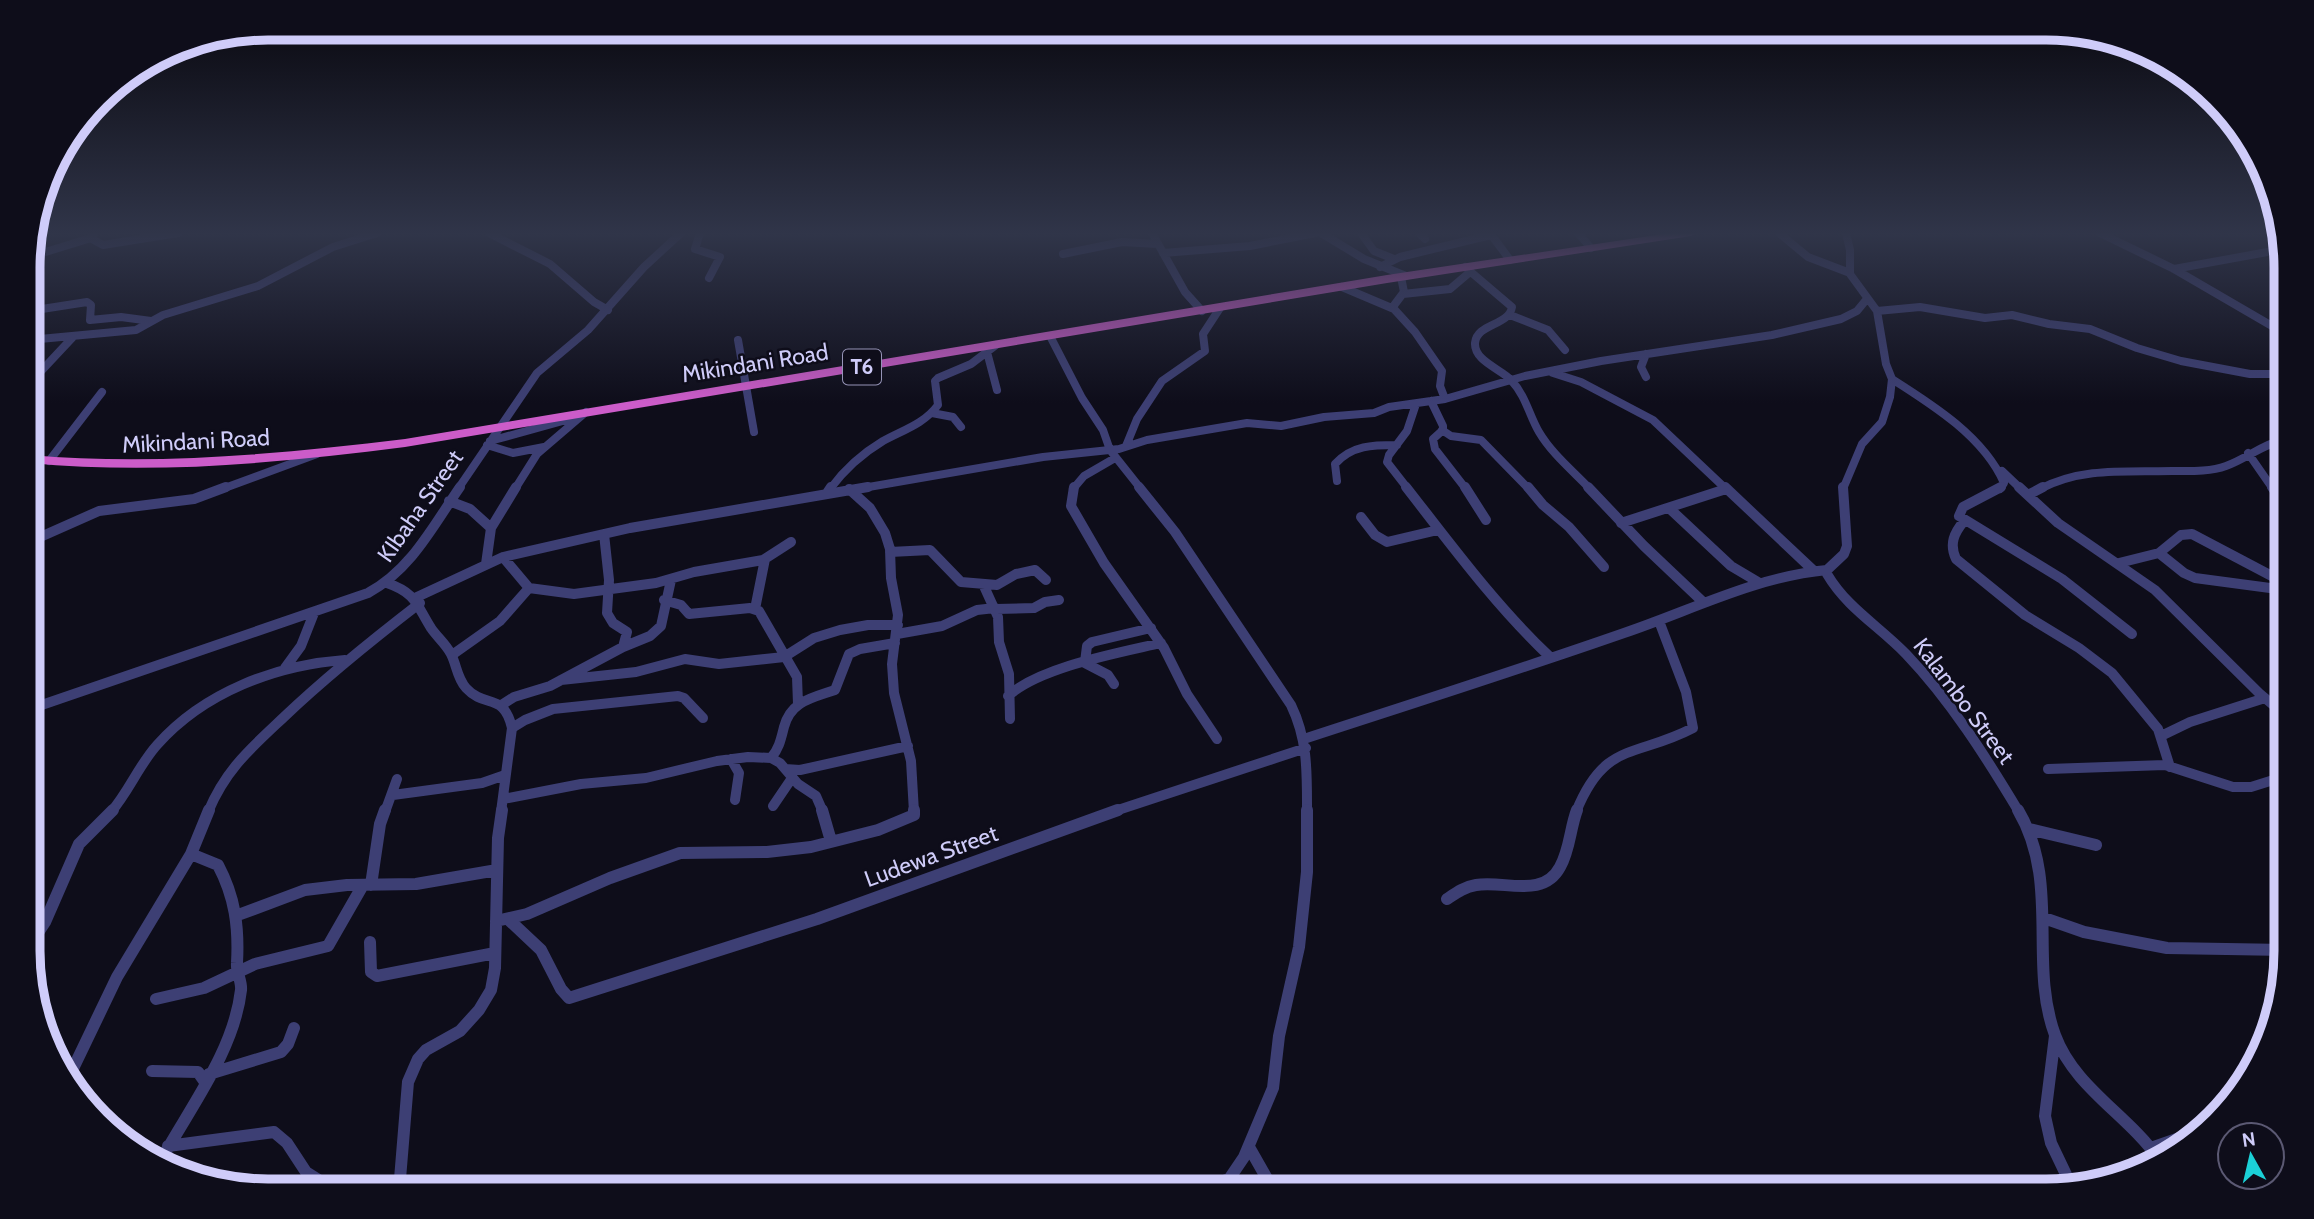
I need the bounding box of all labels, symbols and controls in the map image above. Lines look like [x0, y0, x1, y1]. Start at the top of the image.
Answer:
street label: Mikindani Road [680, 338, 830, 388]
road number: T6 [843, 350, 881, 384]
street label: Mikindani Road [121, 423, 271, 459]
street label: KIbaha Street [371, 444, 469, 567]
street label: Kalambo Street [1908, 633, 2021, 770]
street label: Ludewa Street [860, 819, 1002, 893]
north arrow [2216, 1121, 2286, 1191]
text: N [2240, 1127, 2257, 1152]

